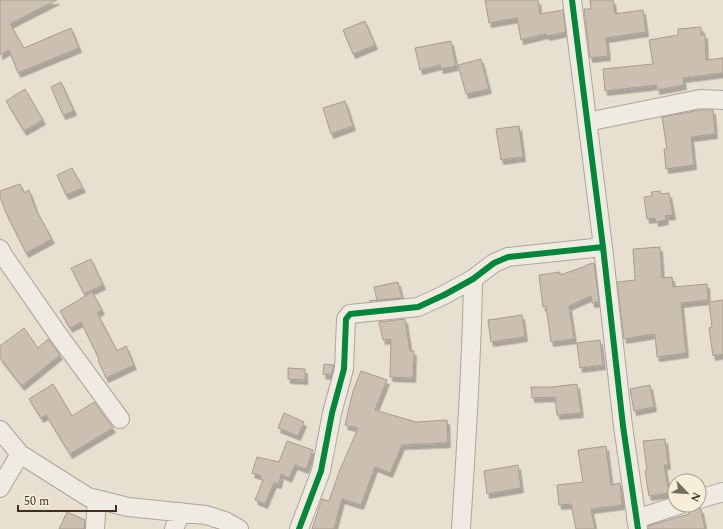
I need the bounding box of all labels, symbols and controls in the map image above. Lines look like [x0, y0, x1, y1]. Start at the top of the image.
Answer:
north arrow [667, 473, 707, 513]
scale bar [18, 487, 116, 513]
text: N [686, 489, 705, 505]
text: 50 m [24, 492, 49, 511]

